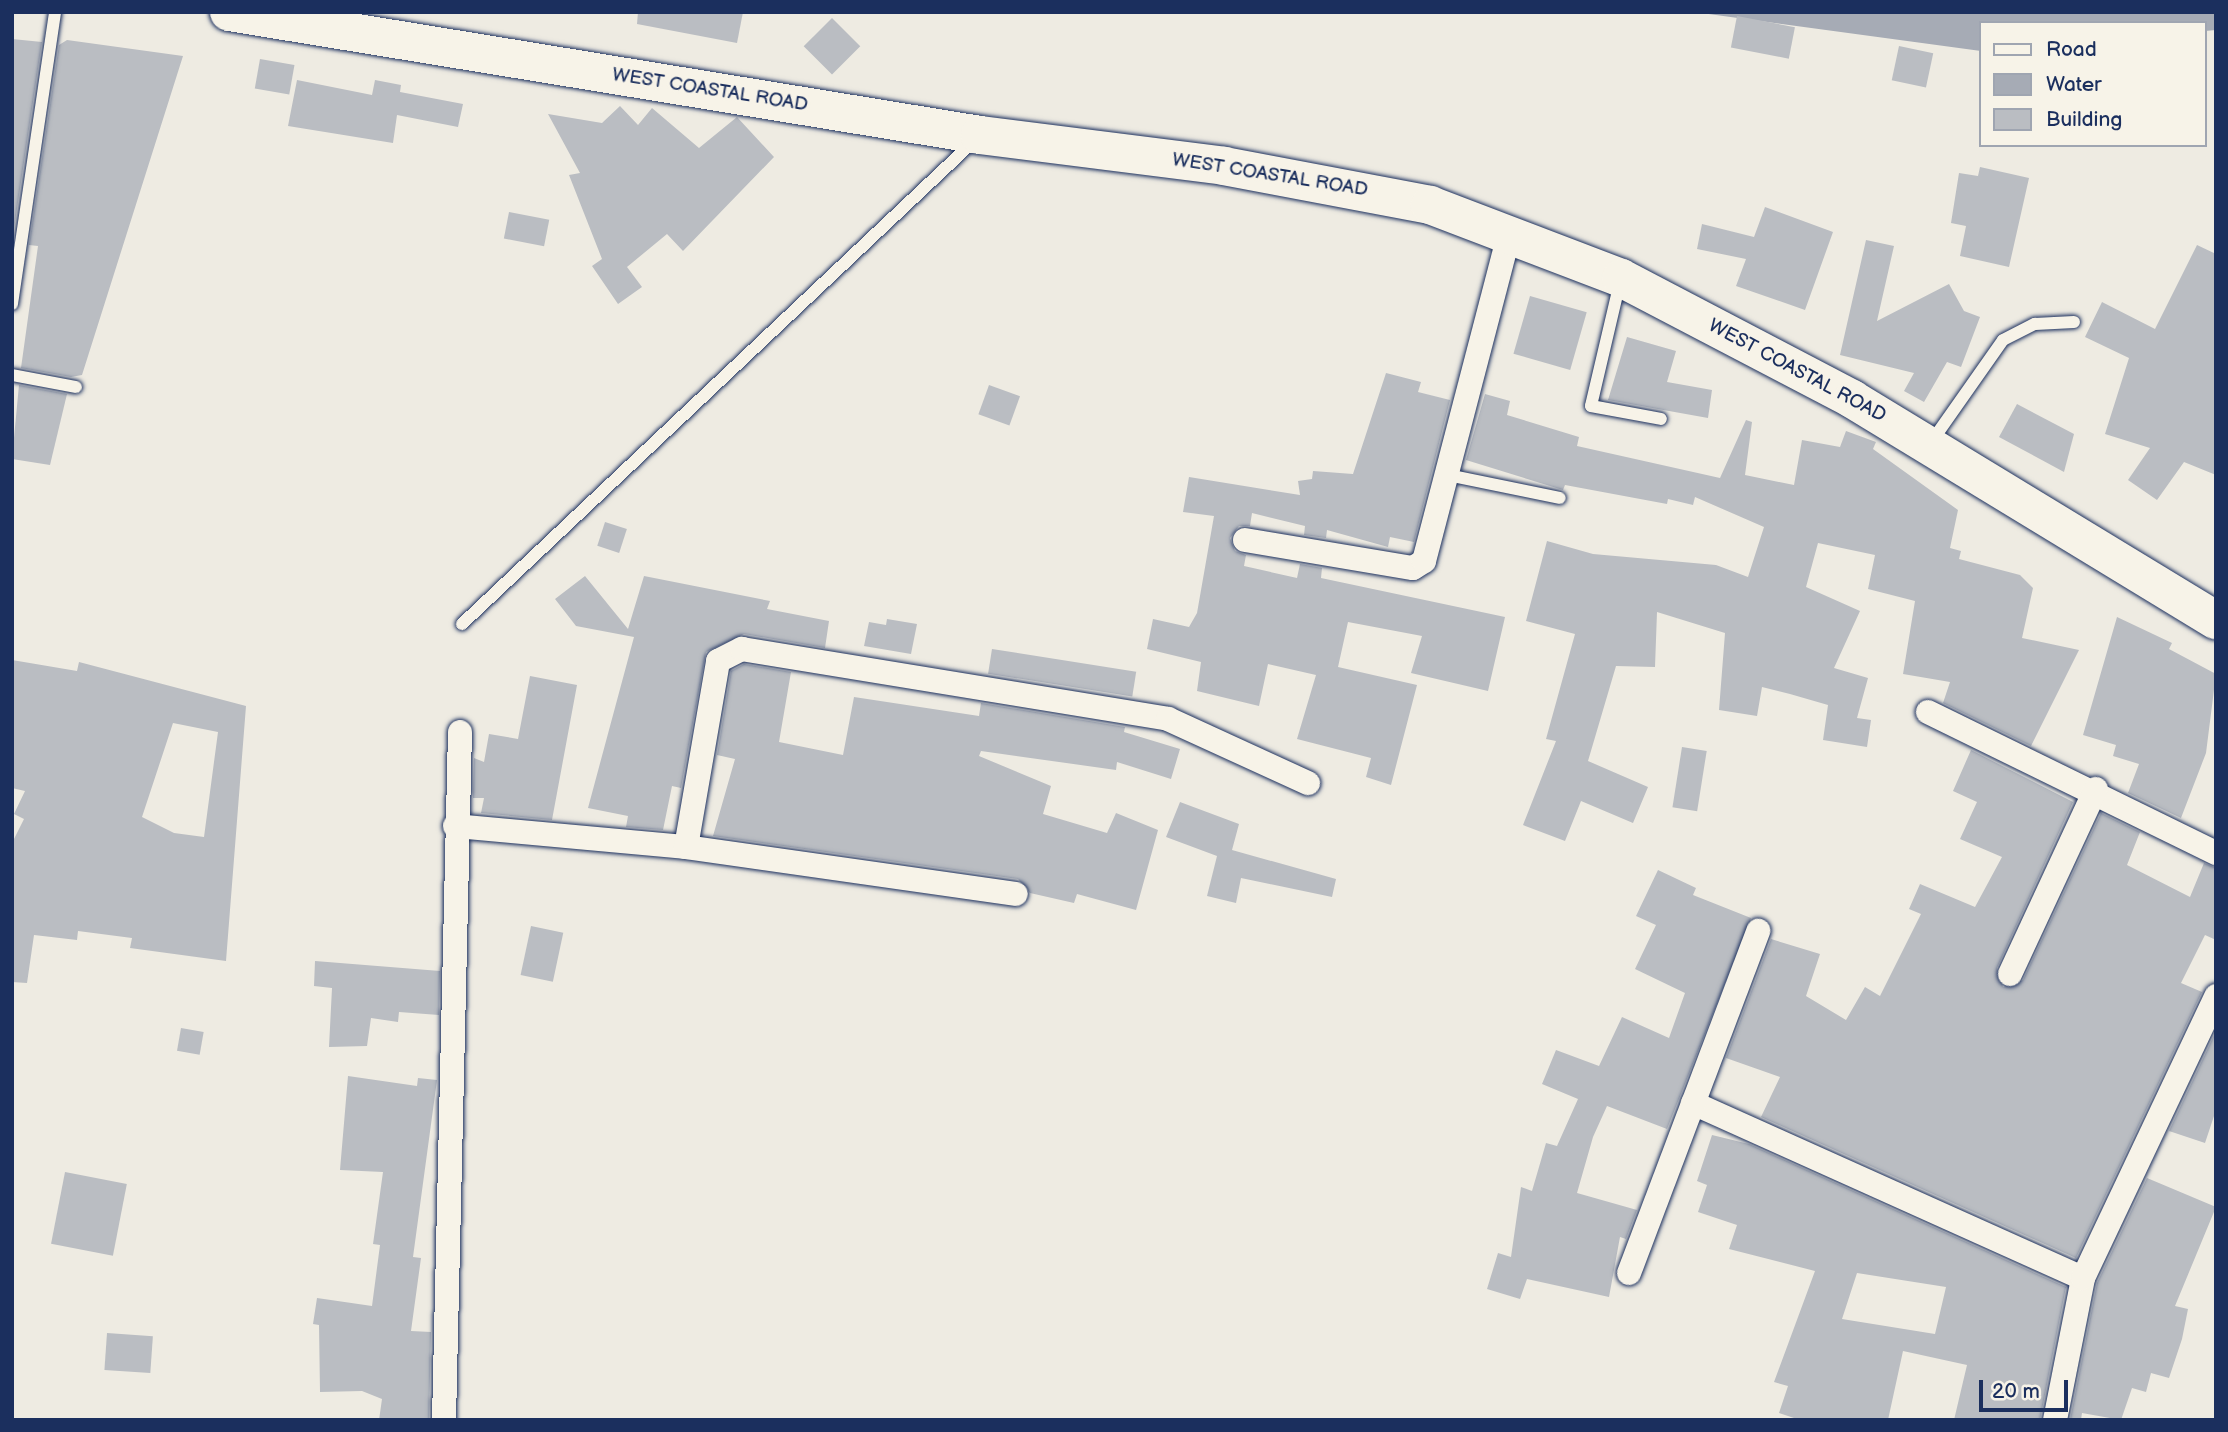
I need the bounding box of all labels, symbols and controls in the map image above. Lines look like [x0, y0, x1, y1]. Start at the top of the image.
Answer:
legend [1980, 21, 2207, 147]
text: Road [2046, 37, 2097, 62]
street label: WEST COASTAL ROAD [611, 63, 809, 117]
text: Water [2046, 72, 2102, 97]
text: Building [2046, 107, 2122, 132]
street label: WEST COASTAL ROAD [1171, 148, 1369, 202]
street label: WEST COASTAL ROAD [1704, 315, 1890, 427]
scale bar [1983, 1366, 2072, 1410]
text: 20 m [1992, 1379, 2040, 1404]

